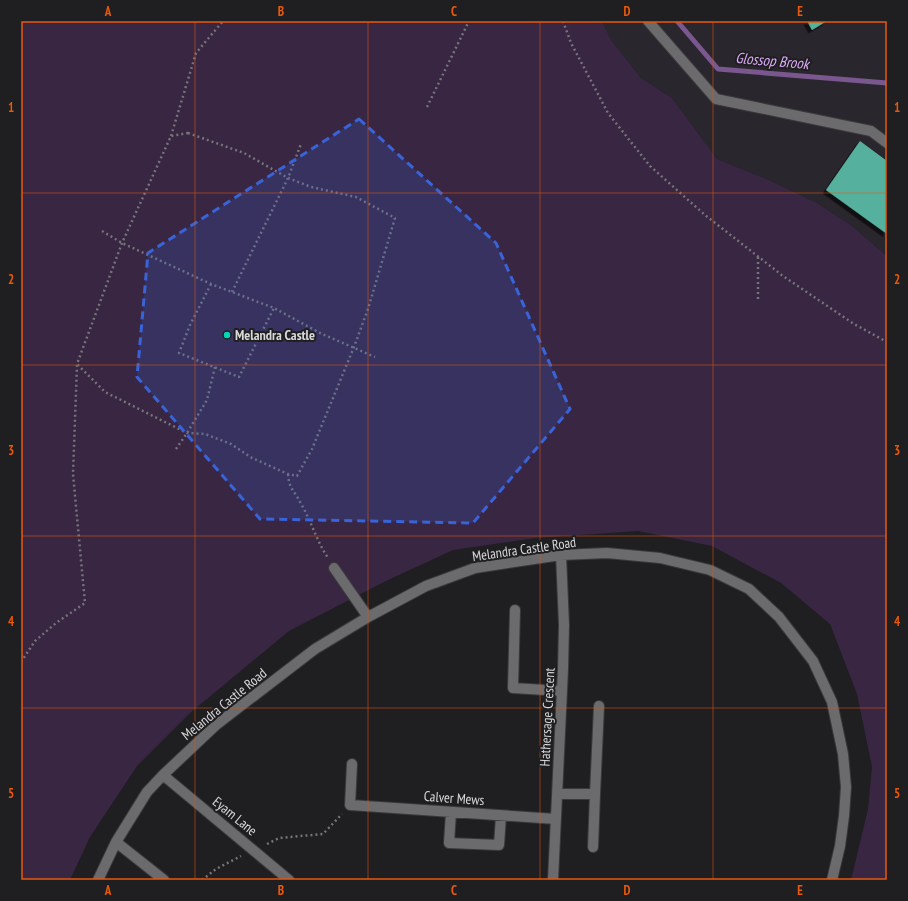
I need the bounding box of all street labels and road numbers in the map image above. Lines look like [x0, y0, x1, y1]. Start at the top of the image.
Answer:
street label: Melandra Castle Road [471, 533, 577, 565]
street label: Melandra Castle Road [178, 664, 270, 744]
street label: Hathersage Crescent [535, 667, 559, 767]
street label: Calver Mews [423, 787, 485, 809]
street label: Eyam Lane [209, 793, 261, 840]

